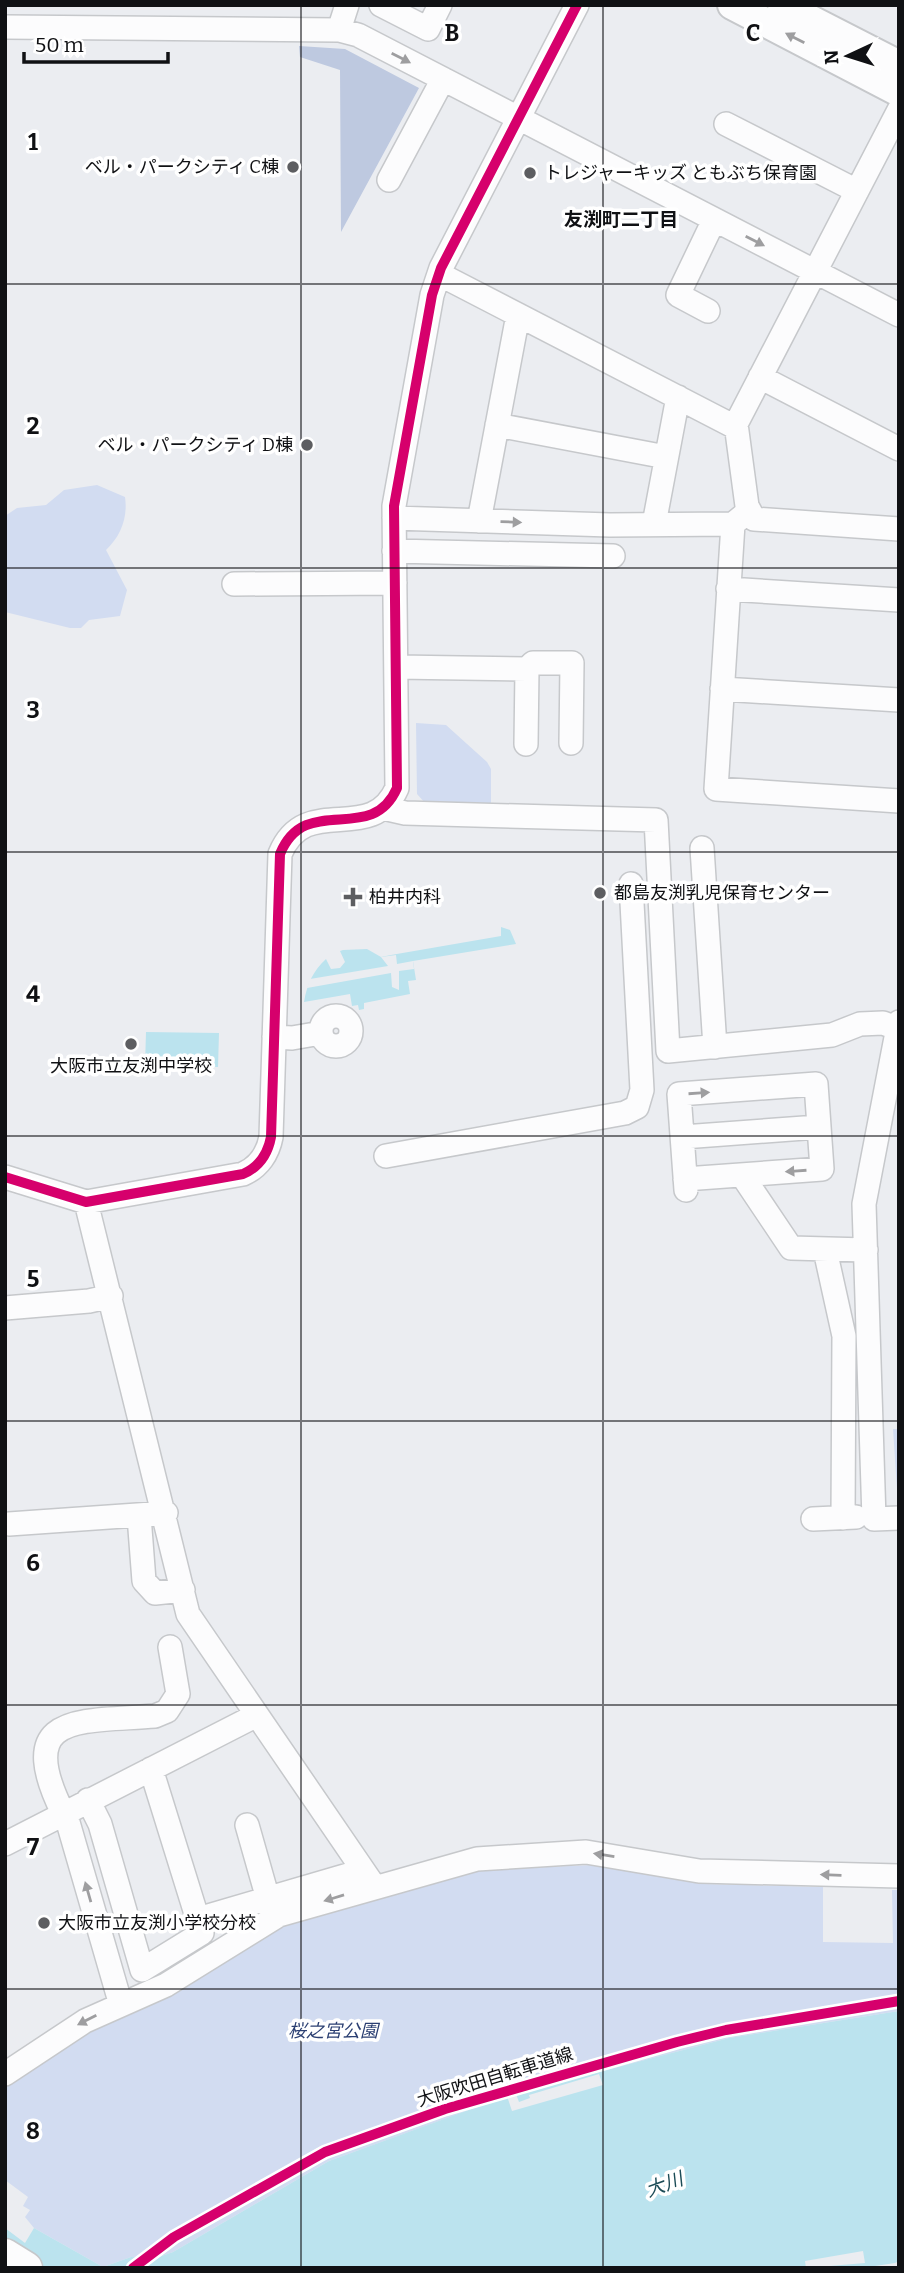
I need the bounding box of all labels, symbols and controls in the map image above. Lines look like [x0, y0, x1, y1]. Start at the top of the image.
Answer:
text: B [445, 19, 459, 47]
text: C [746, 19, 760, 47]
scale bar [24, 21, 168, 65]
north arrow [813, 21, 883, 91]
text: 50 m [35, 32, 84, 58]
one-way arrow [785, 32, 805, 43]
text: N [820, 49, 844, 65]
one-way arrow [391, 52, 411, 63]
text: 1 [28, 128, 38, 156]
place label: ベル・パークシティ C棟 [85, 156, 279, 178]
marker: ベル・パークシティ C棟 [285, 159, 301, 175]
place label: トレジャーキッズ ともぶち保育園 [544, 162, 817, 184]
marker: トレジャーキッズ ともぶち保育園 [522, 165, 538, 181]
district label: 友渕町二丁目 [564, 208, 678, 231]
one-way arrow [745, 235, 765, 247]
text: 2 [27, 412, 40, 440]
place label: ベル・パークシティ D棟 [98, 434, 293, 456]
marker: ベル・パークシティ D棟 [299, 437, 315, 453]
one-way arrow [500, 516, 522, 527]
text: 3 [26, 696, 40, 724]
place label: 都島友渕乳児保育センター [614, 882, 830, 904]
marker: 都島友渕乳児保育センター [592, 885, 608, 901]
place label: 柏井内科 [369, 886, 441, 908]
marker: 柏井内科 [343, 887, 363, 907]
text: 4 [26, 980, 40, 1008]
marker: 大阪市立友渕中学校 [123, 1036, 139, 1052]
place label: 大阪市立友渕中学校 [50, 1055, 212, 1077]
one-way arrow [689, 1087, 711, 1098]
one-way arrow [785, 1166, 807, 1177]
text: 5 [27, 1265, 39, 1293]
text: 6 [26, 1549, 40, 1577]
text: 7 [27, 1833, 40, 1861]
one-way arrow [593, 1849, 615, 1860]
one-way arrow [819, 1869, 841, 1880]
one-way arrow [82, 1881, 93, 1903]
one-way arrow [323, 1894, 344, 1904]
place label: 大阪市立友渕小学校分校 [58, 1912, 256, 1934]
marker: 大阪市立友渕小学校分校 [36, 1915, 52, 1931]
one-way arrow [77, 2015, 97, 2026]
park label: 桜之宮公園 [288, 2020, 381, 2042]
street label: 大阪吹田自転車道線 [414, 2043, 576, 2111]
text: 8 [26, 2117, 40, 2145]
water label: 大川 [642, 2166, 688, 2202]

